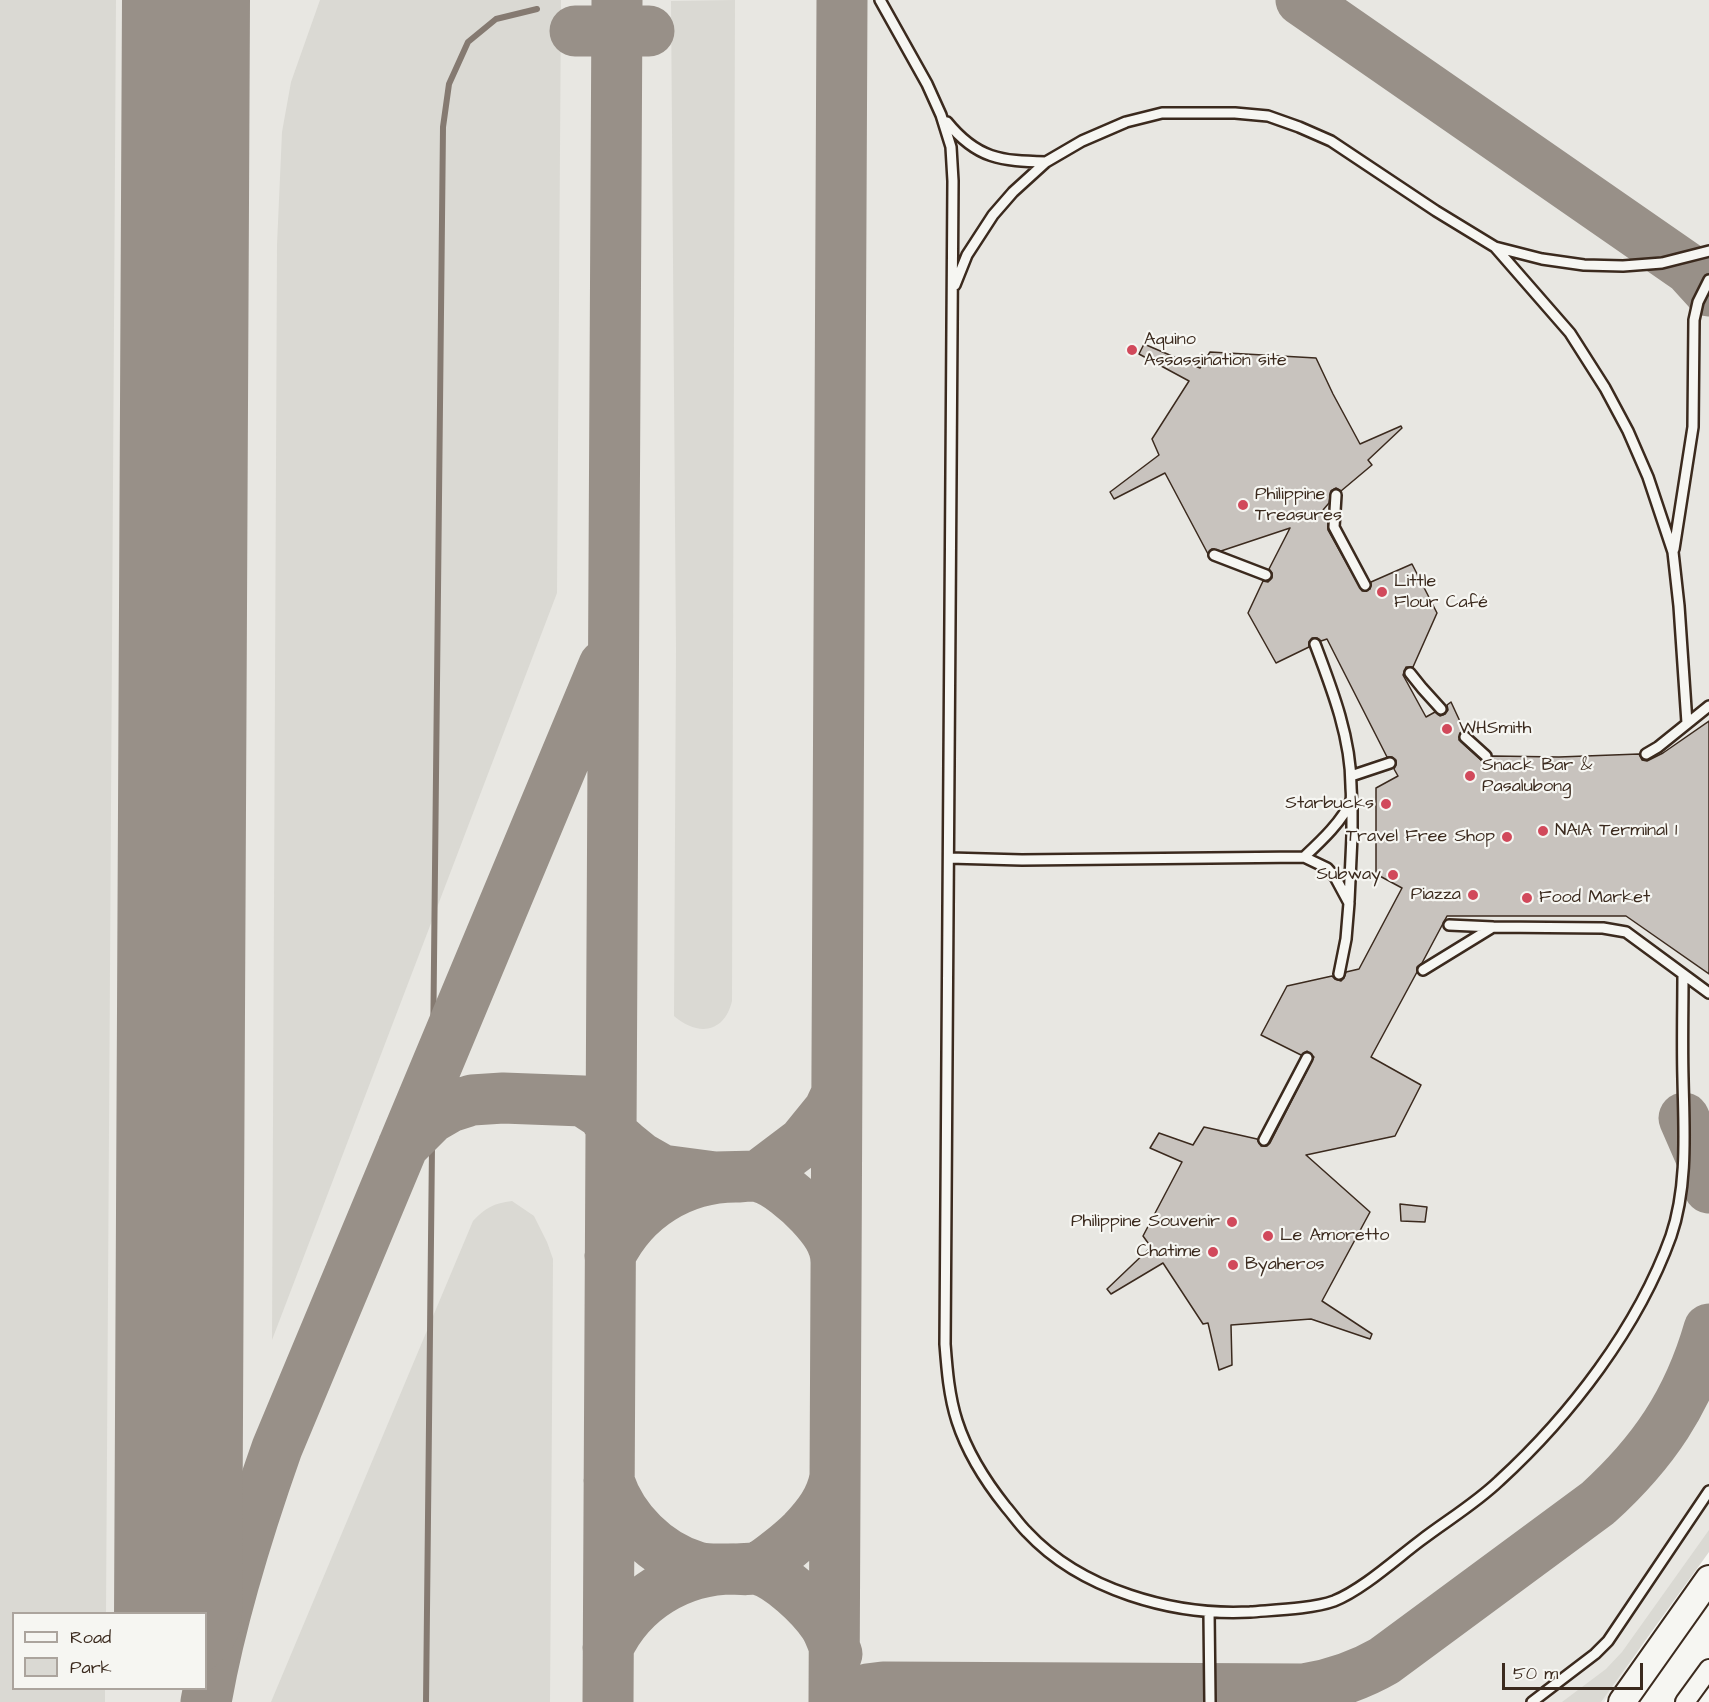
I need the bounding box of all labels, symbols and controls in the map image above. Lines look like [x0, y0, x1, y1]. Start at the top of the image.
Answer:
place label: Aquino Assassination site [1144, 329, 1287, 372]
marker: Aquino Assassination site [1125, 343, 1139, 357]
place label: Philippine Treasures [1255, 484, 1342, 526]
marker: Philippine Treasures [1236, 498, 1250, 512]
place label: Little Flour Café [1394, 571, 1488, 614]
marker: Little Flour Café [1375, 585, 1389, 599]
place label: WHSmith [1459, 718, 1531, 740]
marker: WHSmith [1440, 722, 1454, 736]
place label: Snack Bar & Pasalubong [1482, 755, 1593, 798]
marker: Snack Bar & Pasalubong [1463, 769, 1477, 783]
place label: Starbucks [1285, 793, 1374, 815]
marker: Starbucks [1379, 797, 1393, 811]
place label: NAIA Terminal 1 [1555, 820, 1677, 842]
marker: NAIA Terminal 1 [1536, 824, 1550, 838]
place label: Travel Free Shop [1346, 826, 1495, 848]
marker: Travel Free Shop [1500, 830, 1514, 844]
place label: Subway [1317, 864, 1381, 886]
marker: Subway [1386, 868, 1400, 882]
place label: Piazza [1411, 884, 1461, 906]
place label: Food Market [1539, 887, 1650, 909]
marker: Piazza [1466, 888, 1480, 902]
marker: Food Market [1520, 891, 1534, 905]
place label: Philippine Souvenir [1071, 1211, 1220, 1233]
marker: Philippine Souvenir [1225, 1215, 1239, 1229]
place label: Le Amoretto [1280, 1225, 1389, 1247]
marker: Le Amoretto [1261, 1229, 1275, 1243]
place label: Chatime [1136, 1241, 1201, 1263]
marker: Chatime [1206, 1245, 1220, 1259]
place label: Byaheros [1245, 1254, 1325, 1276]
marker: Byaheros [1226, 1258, 1240, 1272]
legend [12, 1612, 207, 1690]
text: Road [70, 1625, 111, 1650]
scale bar [1505, 1651, 1646, 1689]
text: Park [70, 1655, 112, 1680]
text: 50 m [1513, 1661, 1558, 1686]

